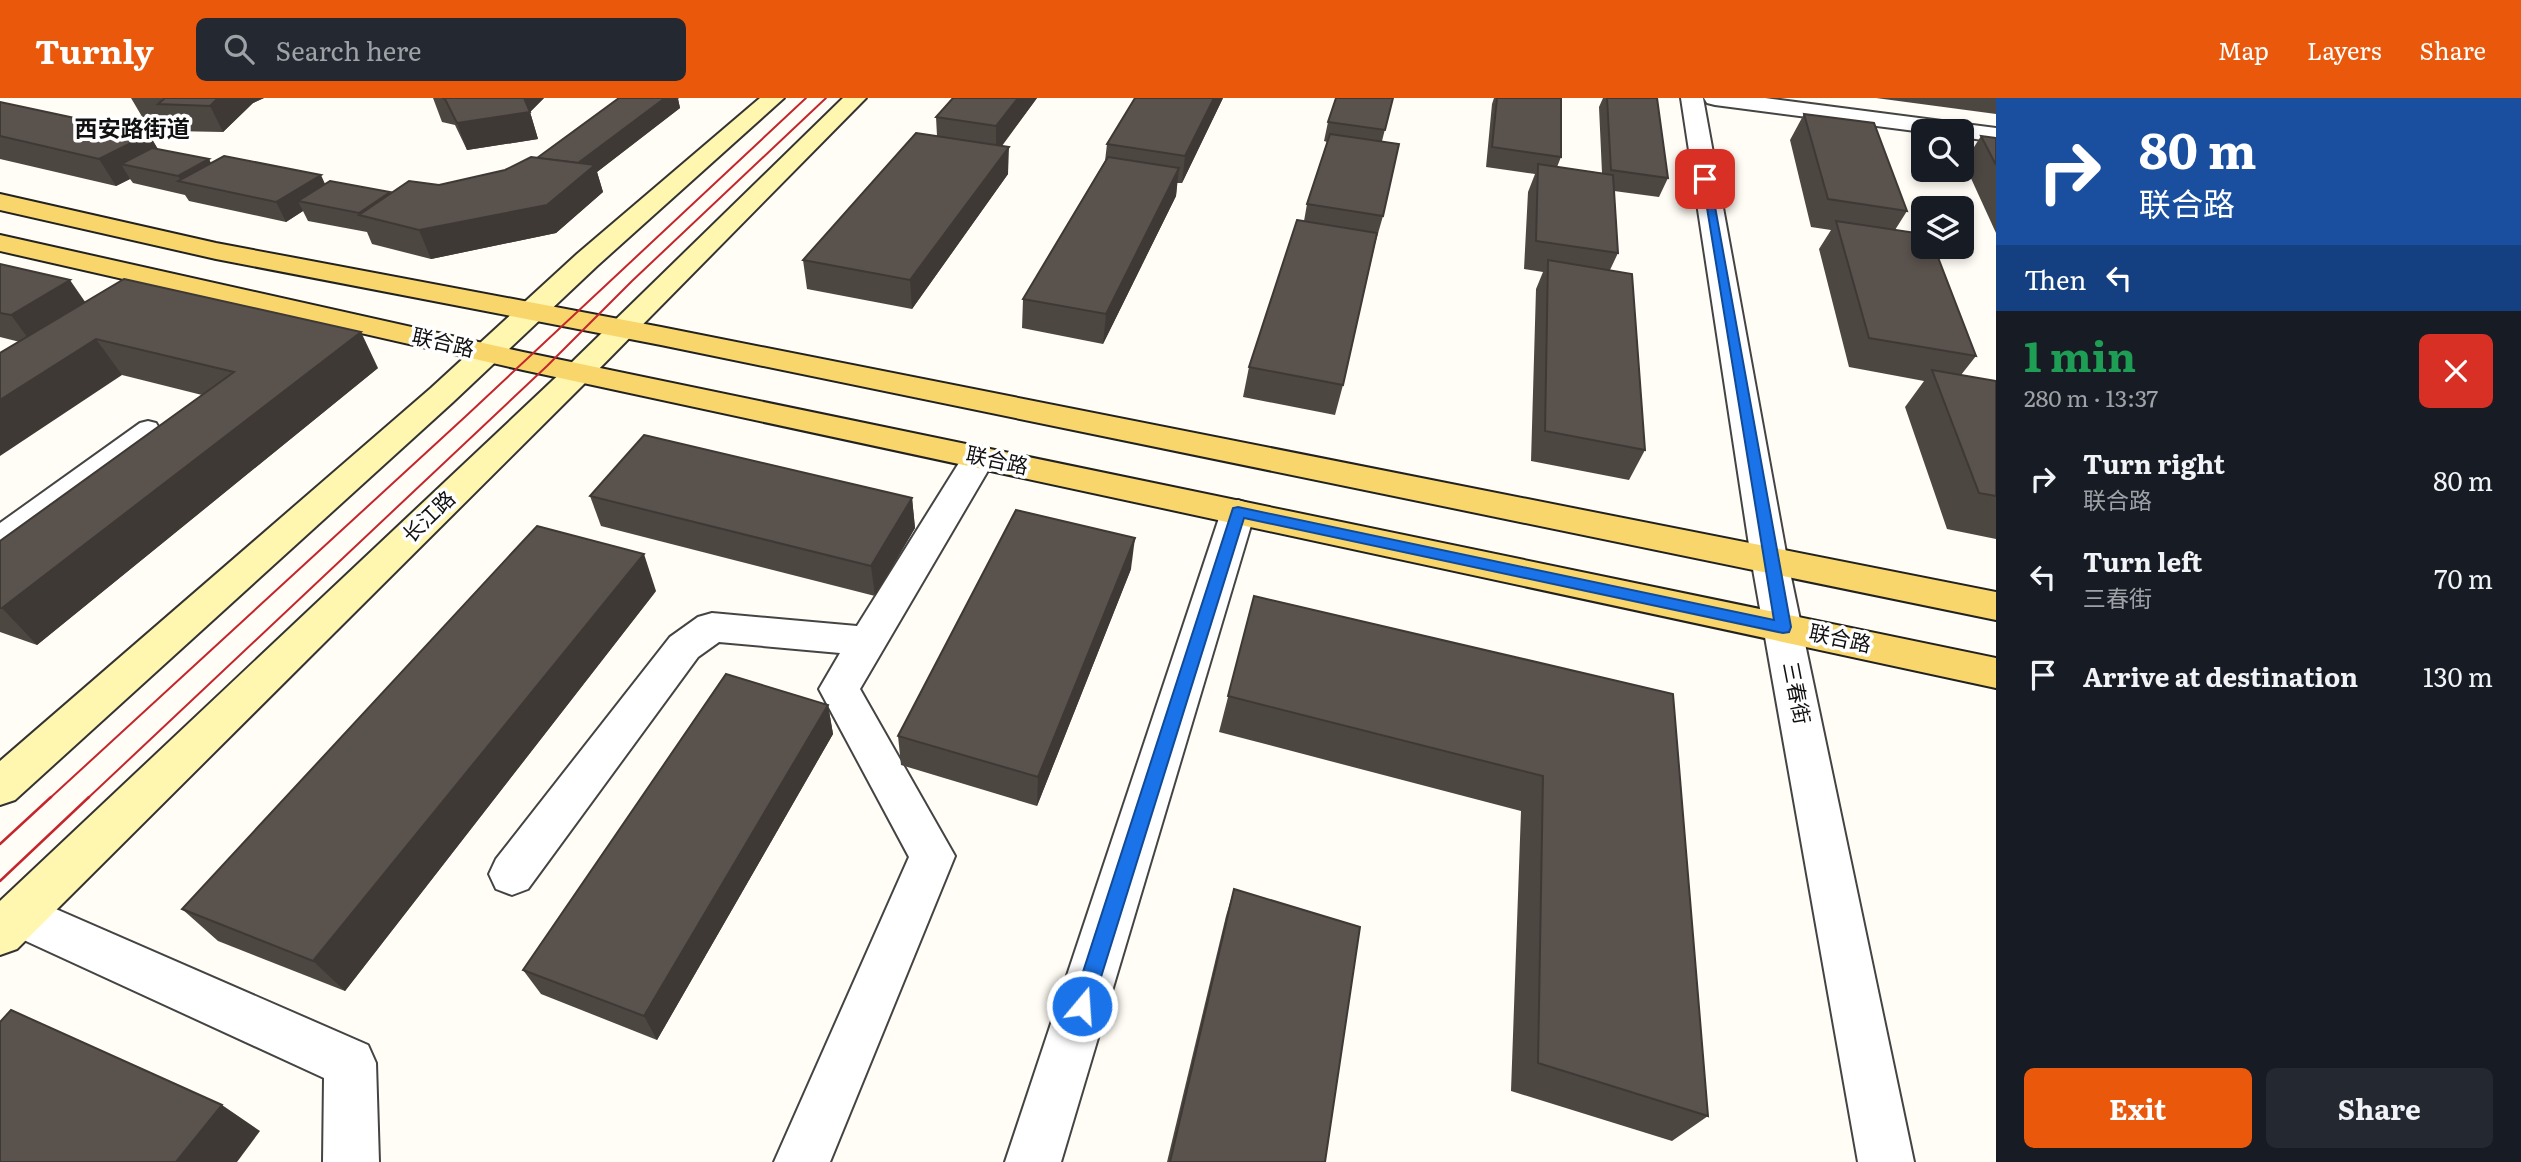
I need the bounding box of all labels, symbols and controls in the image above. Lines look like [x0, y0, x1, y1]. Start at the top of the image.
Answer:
search box [196, 18, 686, 81]
text: Turnly [35, 25, 154, 74]
icon: search [220, 30, 258, 68]
text: Search here [276, 30, 421, 69]
text: Map [2218, 32, 2269, 67]
text: Layers [2307, 32, 2381, 67]
text: Share [2419, 32, 2486, 67]
district label: 西安路街道 [75, 110, 190, 144]
text: 80 m [2139, 111, 2257, 184]
map controls [1911, 119, 1974, 259]
button: search [1911, 119, 1974, 182]
icon: right [2024, 126, 2115, 217]
pin [1675, 149, 1735, 209]
icon: arrive [1686, 160, 1724, 198]
text: 联合路 [2139, 178, 2235, 226]
button: layers [1911, 196, 1974, 259]
text: Then [2024, 259, 2086, 298]
icon: left [2100, 259, 2138, 297]
street label: 联合路 [409, 318, 478, 363]
text: 1 min [2024, 323, 2136, 385]
button: close [2419, 334, 2493, 408]
text: 280 m · 13:37 [2024, 380, 2158, 414]
street label: 联合路 [963, 437, 1032, 480]
text: Turn right [2083, 443, 2225, 482]
icon: right [2024, 460, 2062, 498]
text: 80 m [2433, 460, 2493, 499]
street label: 长江路 [394, 482, 461, 548]
text: 联合路 [2083, 482, 2152, 516]
text: Turn left [2083, 541, 2202, 580]
icon: left [2024, 558, 2062, 596]
text: 70 m [2434, 558, 2493, 597]
text: 三春街 [2083, 580, 2152, 614]
street label: 联合路 [1806, 615, 1875, 658]
icon: arrive [2024, 656, 2062, 694]
text: Arrive at destination [2083, 656, 2358, 695]
text: 130 m [2423, 656, 2493, 695]
street label: 三春街 [1777, 659, 1820, 726]
position arrow [1045, 969, 1119, 1043]
button: Exit [2024, 1068, 2252, 1148]
button: Share [2266, 1068, 2493, 1148]

